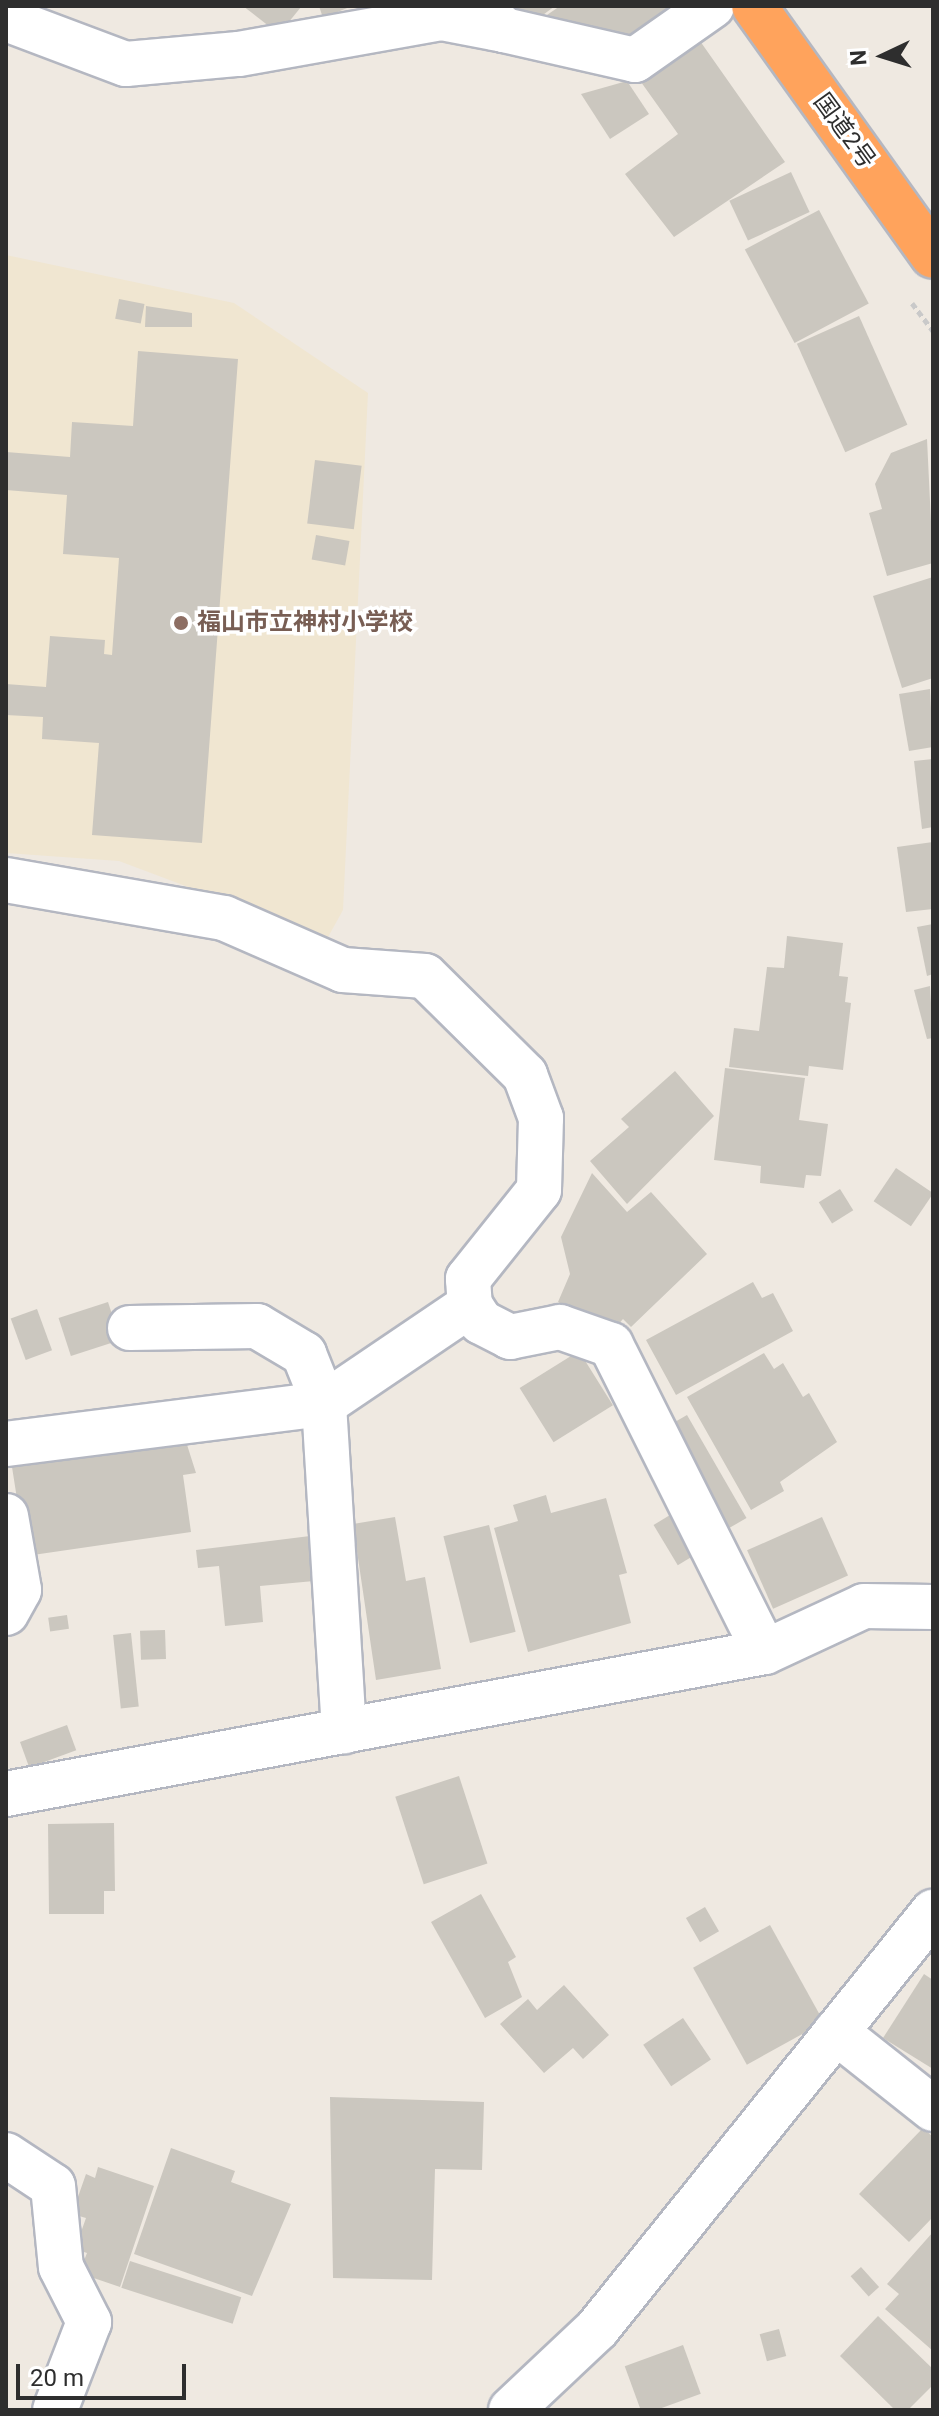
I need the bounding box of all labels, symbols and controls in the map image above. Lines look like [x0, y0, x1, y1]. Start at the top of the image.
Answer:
north arrow [843, 16, 923, 96]
text: N [846, 49, 872, 66]
street label: 国道2号 [807, 88, 881, 174]
place label: 福山市立神村小学校 [197, 609, 413, 637]
marker: 福山市立神村小学校 [172, 614, 190, 632]
scale bar [20, 2348, 190, 2398]
text: 20 m [30, 2364, 84, 2392]

